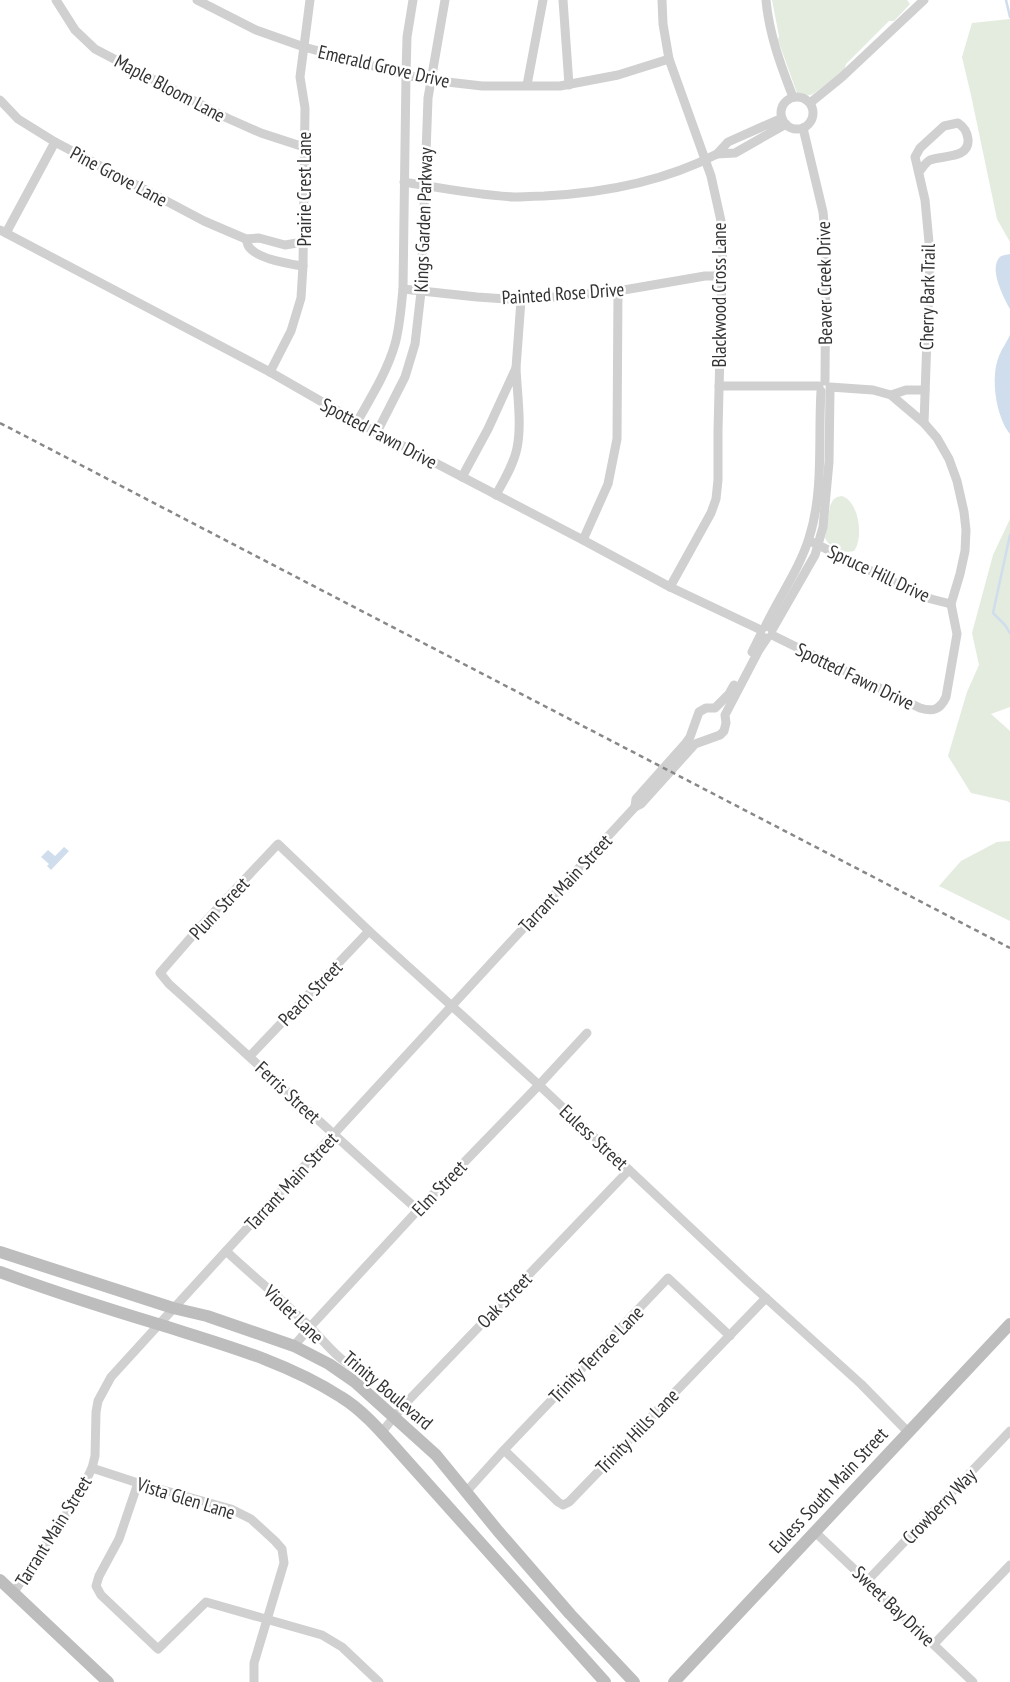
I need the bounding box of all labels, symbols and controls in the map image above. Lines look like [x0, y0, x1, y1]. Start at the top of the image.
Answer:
street label: Emerald Grove Drive [316, 39, 452, 93]
street label: Maple Bloom Lane [111, 49, 230, 127]
street label: Prairie Crest Lane [292, 131, 316, 246]
street label: Pine Grove Lane [67, 140, 172, 212]
street label: Kings Garden Parkway [408, 146, 438, 293]
street label: Beaver Creek Drive [811, 221, 837, 345]
street label: Blackwood Cross Lane [707, 222, 731, 367]
street label: Cherry Bark Trail [914, 243, 940, 350]
street label: Painted Rose Drive [501, 277, 625, 309]
street label: Spotted Fawn Drive [317, 392, 442, 474]
street label: Spruce Hill Drive [824, 539, 934, 607]
street label: Spotted Fawn Drive [792, 637, 918, 715]
street label: Tarrant Main Street [513, 828, 617, 937]
street label: Plum Street [184, 871, 255, 944]
street label: Peach Street [273, 955, 348, 1031]
street label: Ferris Street [251, 1056, 326, 1129]
street label: Euless Street [555, 1099, 634, 1175]
street label: Tarrant Main Street [239, 1126, 343, 1235]
street label: Elm Street [407, 1155, 472, 1221]
street label: Oak Street [472, 1267, 537, 1333]
street label: Violet Lane [258, 1279, 329, 1348]
street label: Trinity Terrace Lane [544, 1300, 649, 1408]
street label: Trinity Boulevard [338, 1345, 438, 1435]
street label: Trinity Hills Lane [590, 1383, 684, 1479]
street label: Euless South Main Street [764, 1422, 893, 1558]
street label: Crowberry Way [897, 1462, 982, 1549]
street label: Tarrant Main Street [10, 1471, 97, 1591]
street label: Vista Glen Lane [133, 1471, 238, 1524]
street label: Sweet Bay Drive [848, 1561, 940, 1651]

